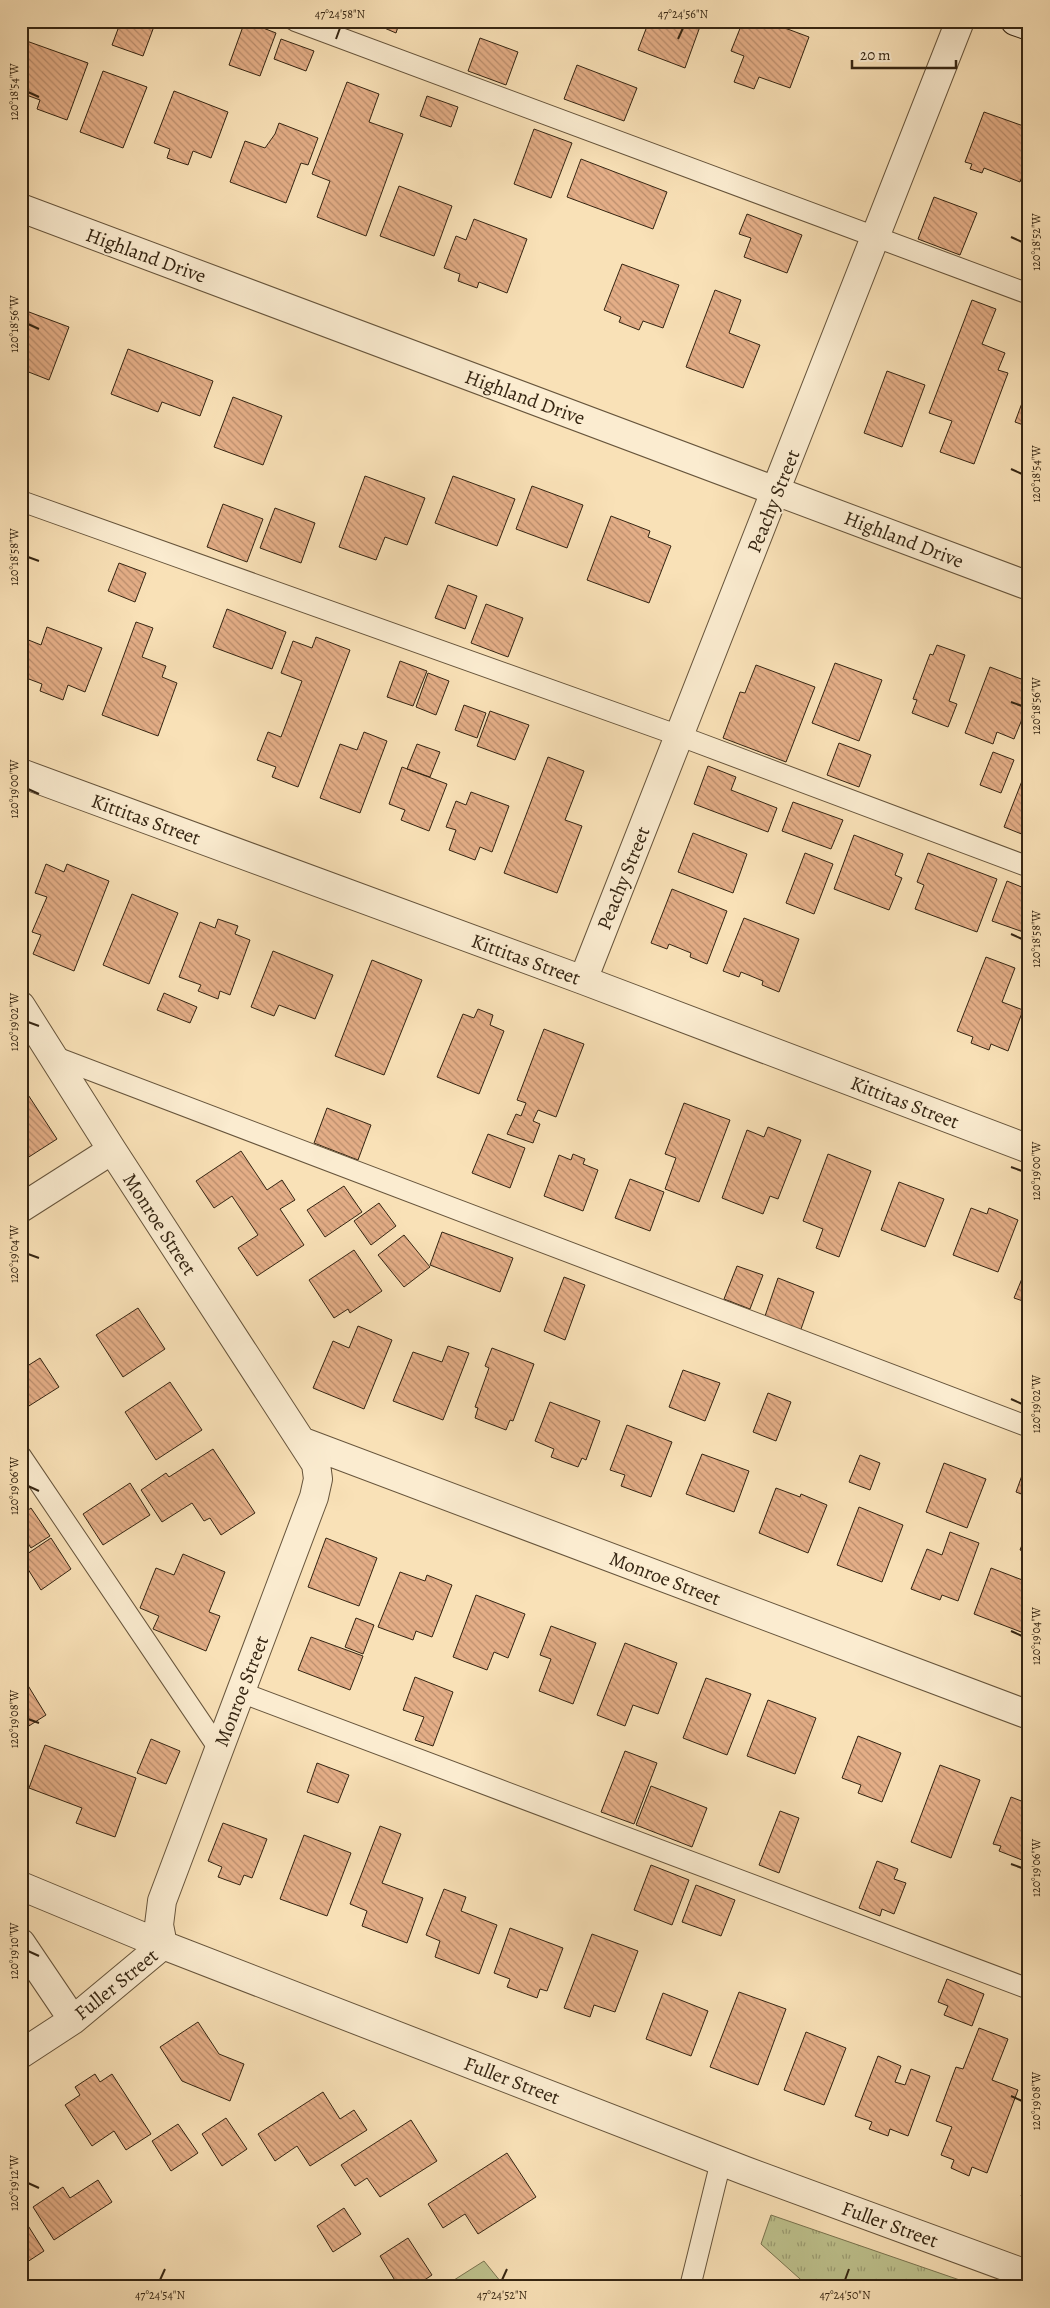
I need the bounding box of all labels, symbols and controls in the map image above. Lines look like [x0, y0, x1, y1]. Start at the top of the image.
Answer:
text: 47°24'58"N [315, 6, 366, 22]
text: 47°24'56"N [658, 6, 708, 22]
scale bar [852, 38, 956, 70]
text: 20 m [860, 45, 891, 65]
text: 120°18'54"W [6, 63, 22, 121]
text: 120°18'52"W [1028, 212, 1044, 271]
street label: Highland Drive [82, 221, 210, 290]
text: 120°18'56"W [6, 295, 22, 353]
street label: Highland Drive [461, 363, 589, 432]
street label: Peachy Street [740, 445, 807, 557]
text: 120°18'54"W [1028, 445, 1044, 503]
street label: Highland Drive [840, 504, 968, 575]
text: 120°18'58"W [6, 527, 22, 586]
text: 120°18'56"W [1028, 677, 1044, 735]
text: 120°19'00"W [6, 759, 22, 819]
street label: Kittitas Street [88, 787, 204, 852]
street label: Peachy Street [590, 822, 657, 934]
text: 120°18'58"W [1028, 909, 1044, 968]
street label: Kittitas Street [468, 927, 584, 992]
text: 120°19'02"W [6, 992, 22, 1051]
street label: Kittitas Street [847, 1069, 963, 1136]
text: 120°19'00"W [1028, 1141, 1044, 1201]
street label: Monroe Street [116, 1168, 203, 1281]
text: 120°19'04"W [6, 1224, 22, 1283]
text: 120°19'02"W [1028, 1374, 1044, 1433]
text: 120°19'06"W [6, 1456, 22, 1515]
street label: Monroe Street [605, 1545, 725, 1612]
text: 120°19'04"W [1028, 1606, 1044, 1665]
street label: Monroe Street [208, 1631, 275, 1751]
text: 120°19'08"W [6, 1689, 22, 1748]
text: 120°19'06"W [1028, 1838, 1044, 1897]
text: 120°19'10"W [6, 1922, 22, 1979]
street label: Fuller Street [69, 1942, 164, 2027]
street label: Fuller Street [460, 2050, 564, 2111]
text: 120°19'08"W [1028, 2071, 1044, 2130]
text: 120°19'12"W [6, 2154, 22, 2211]
street label: Fuller Street [838, 2195, 942, 2254]
text: 47°24'54"N [135, 2287, 185, 2303]
text: 47°24'52"N [477, 2287, 528, 2303]
text: 47°24'50"N [819, 2287, 871, 2303]

